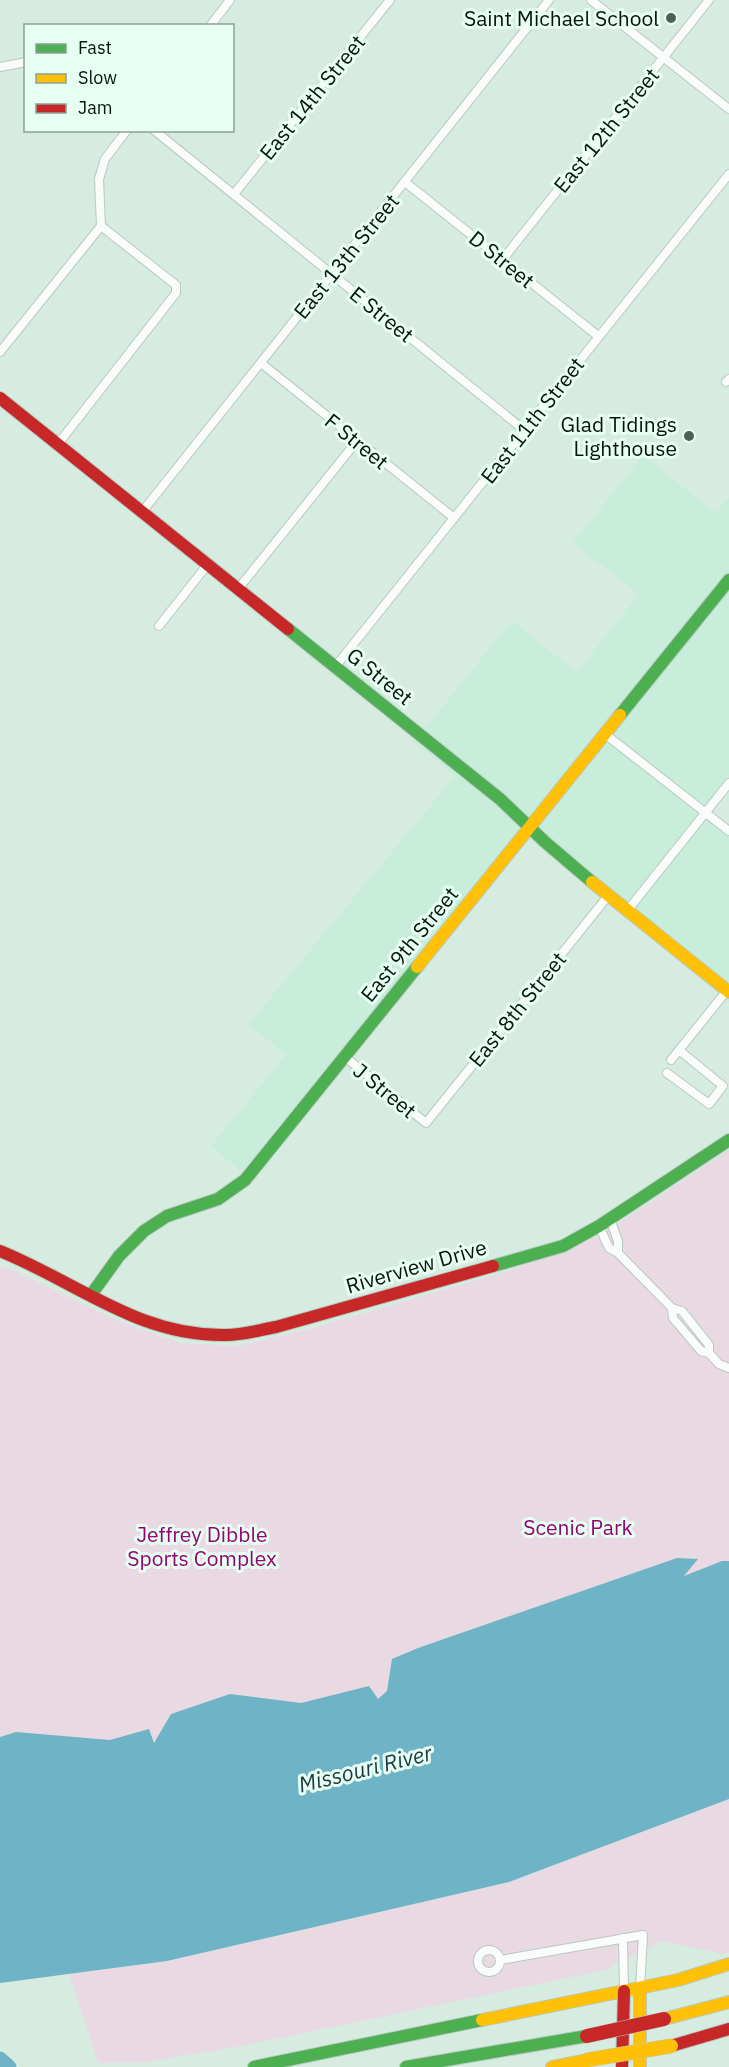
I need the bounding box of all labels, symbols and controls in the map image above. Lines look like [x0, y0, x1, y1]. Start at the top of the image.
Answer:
place label: Saint Michael School [464, 4, 659, 32]
marker: Saint Michael School [664, 11, 678, 25]
legend [24, 24, 234, 132]
street label: East 14th Street [253, 29, 371, 165]
text: Fast [78, 36, 112, 59]
street label: East 12th Street [547, 62, 665, 198]
text: Slow [78, 66, 117, 89]
text: Jam [78, 96, 113, 119]
street label: East 13th Street [287, 188, 405, 324]
street label: D Street [463, 224, 541, 294]
street label: E Street [344, 280, 420, 348]
street label: East 11th Street [474, 351, 590, 489]
street label: F Street [319, 407, 395, 475]
place label: Glad Tidings Lighthouse [560, 410, 677, 462]
marker: Glad Tidings Lighthouse [682, 429, 696, 443]
street label: G Street [341, 641, 419, 711]
street label: East 9th Street [354, 881, 464, 1007]
street label: East 8th Street [462, 946, 572, 1072]
street label: J Street [348, 1056, 422, 1124]
street label: Riverview Drive [342, 1233, 490, 1299]
park label: Scenic Park [523, 1513, 633, 1541]
park label: Jeffrey Dibble Sports Complex [127, 1520, 277, 1572]
water label: Missouri River [295, 1737, 436, 1799]

